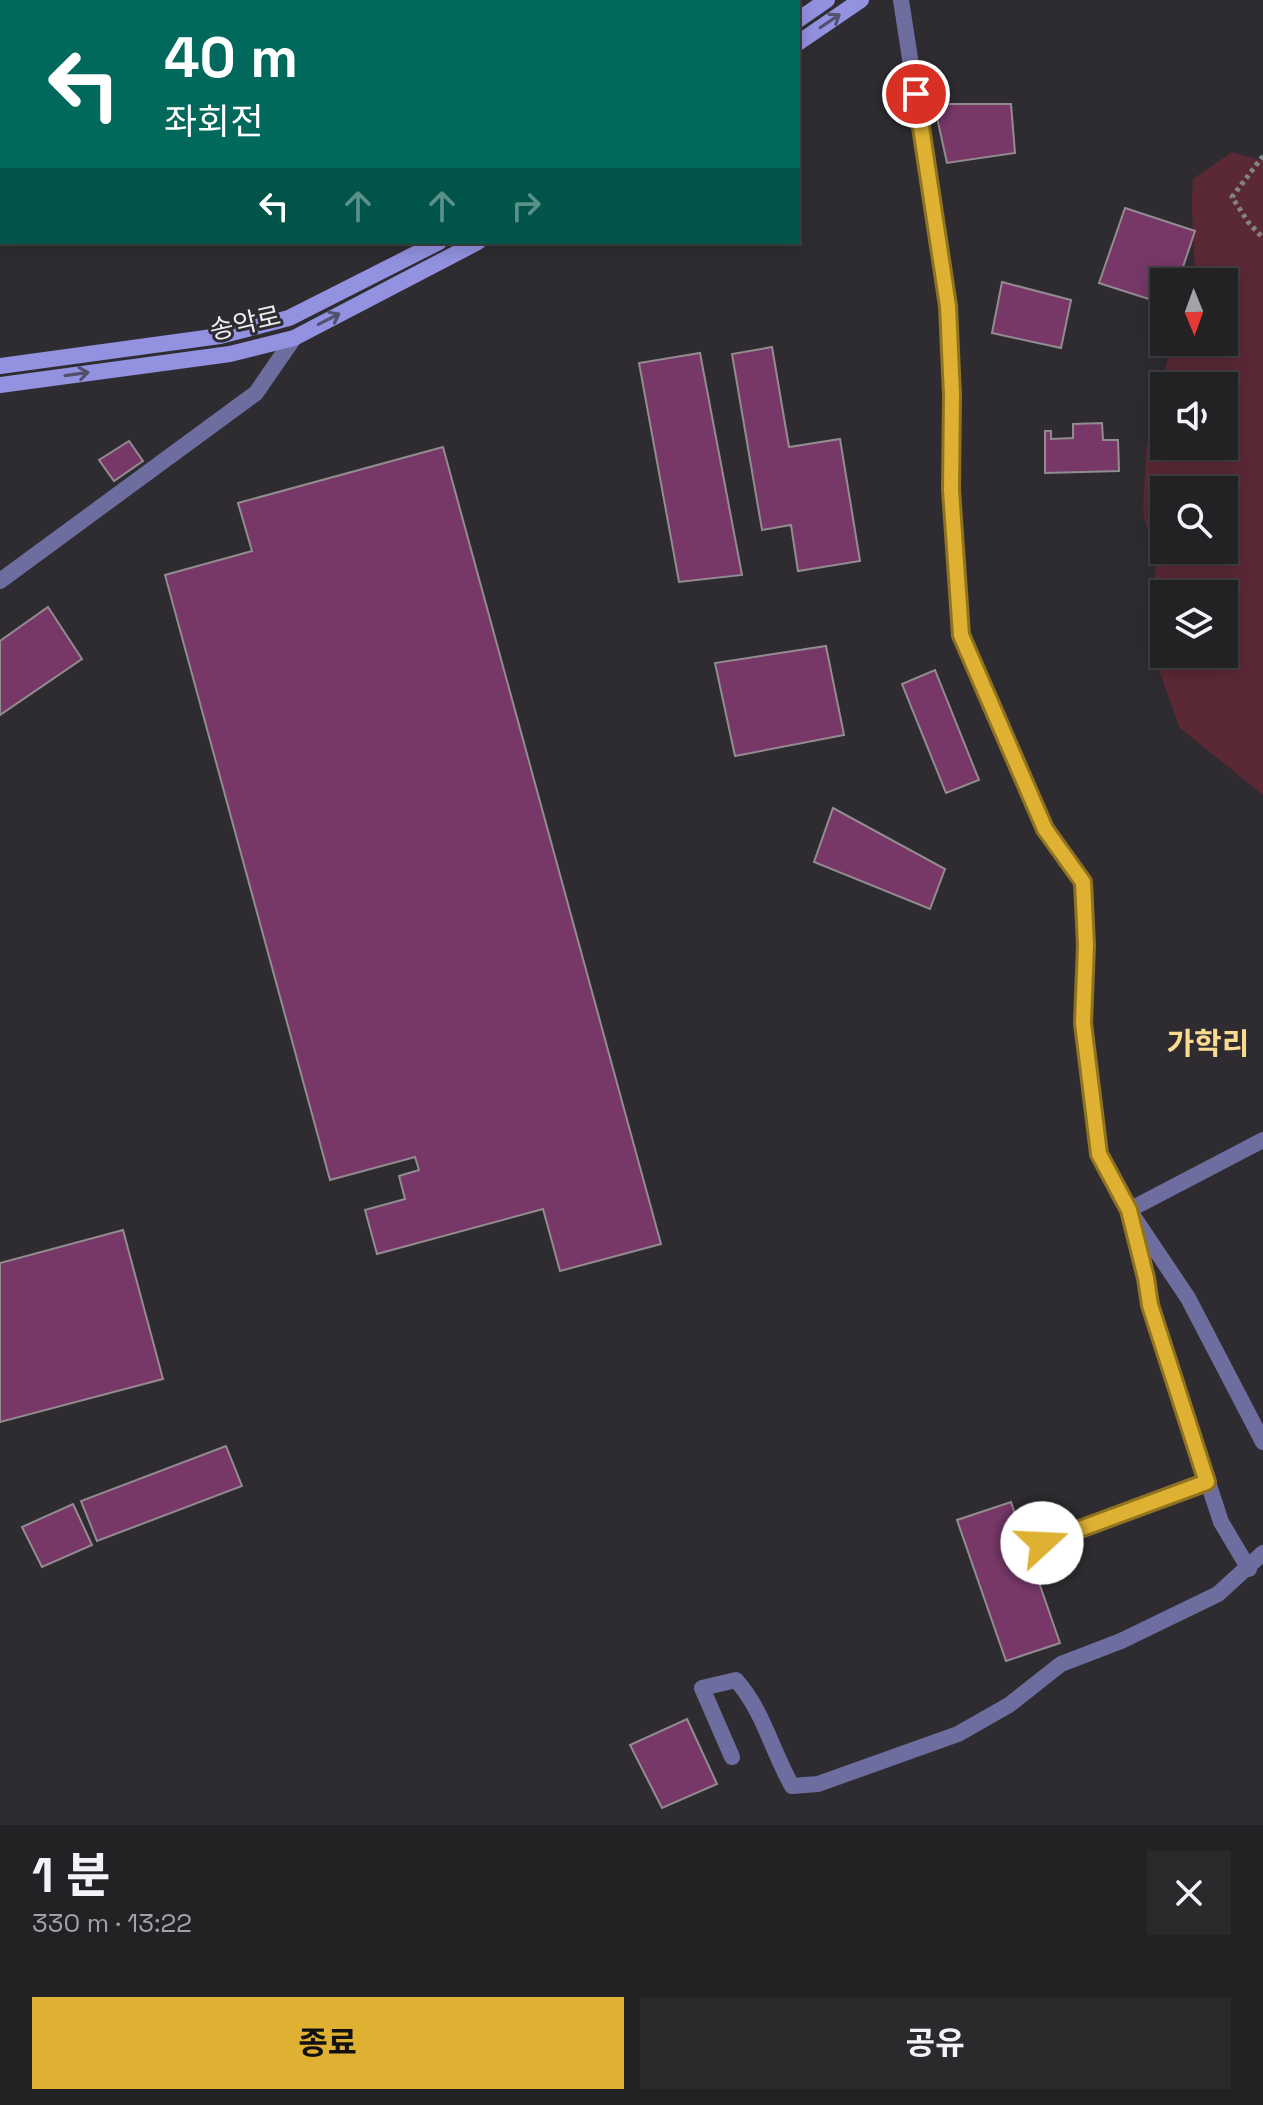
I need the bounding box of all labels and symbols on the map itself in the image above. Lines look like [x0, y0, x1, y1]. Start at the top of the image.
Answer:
one-way arrow [818, 13, 840, 30]
pin [882, 60, 950, 128]
north arrow [1150, 268, 1238, 356]
street label: 송악로 [206, 298, 284, 348]
one-way arrow [317, 311, 341, 327]
one-way arrow [63, 367, 90, 382]
district label: 가학리 [1167, 1024, 1249, 1063]
position arrow [1000, 1501, 1084, 1585]

